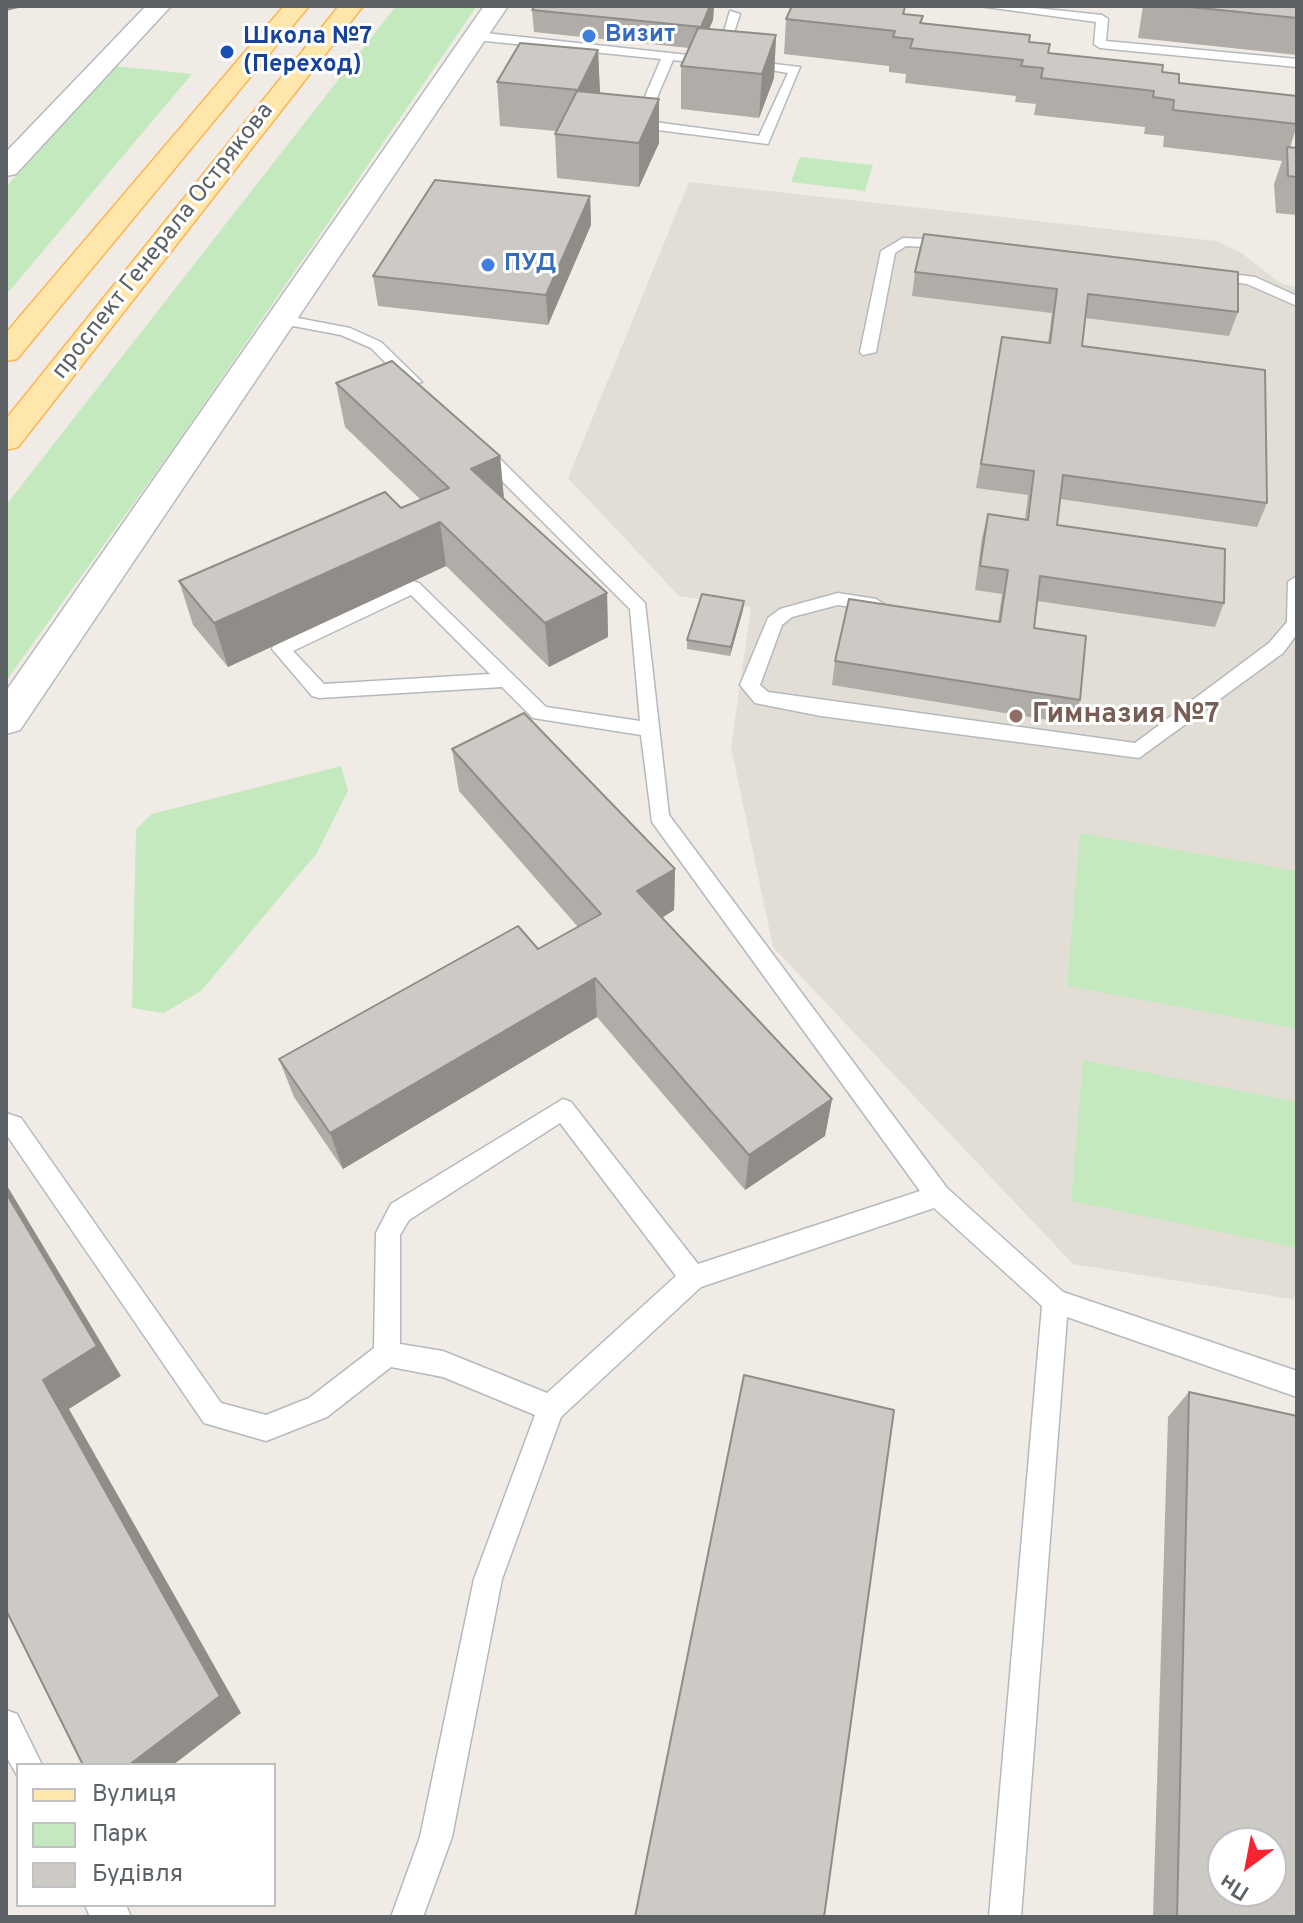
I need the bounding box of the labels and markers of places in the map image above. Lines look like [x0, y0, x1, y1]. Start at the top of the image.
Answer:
place label: Визит [605, 22, 675, 50]
place label: Школа №7 (Переход) [243, 24, 372, 80]
marker: Визит [580, 27, 598, 45]
marker: Школа №7 (Переход) [218, 43, 236, 61]
place label: ПУД [504, 251, 556, 279]
marker: ПУД [479, 256, 497, 274]
place label: Гимназия №7 [1032, 699, 1220, 733]
marker: Гимназия №7 [1007, 707, 1025, 725]

